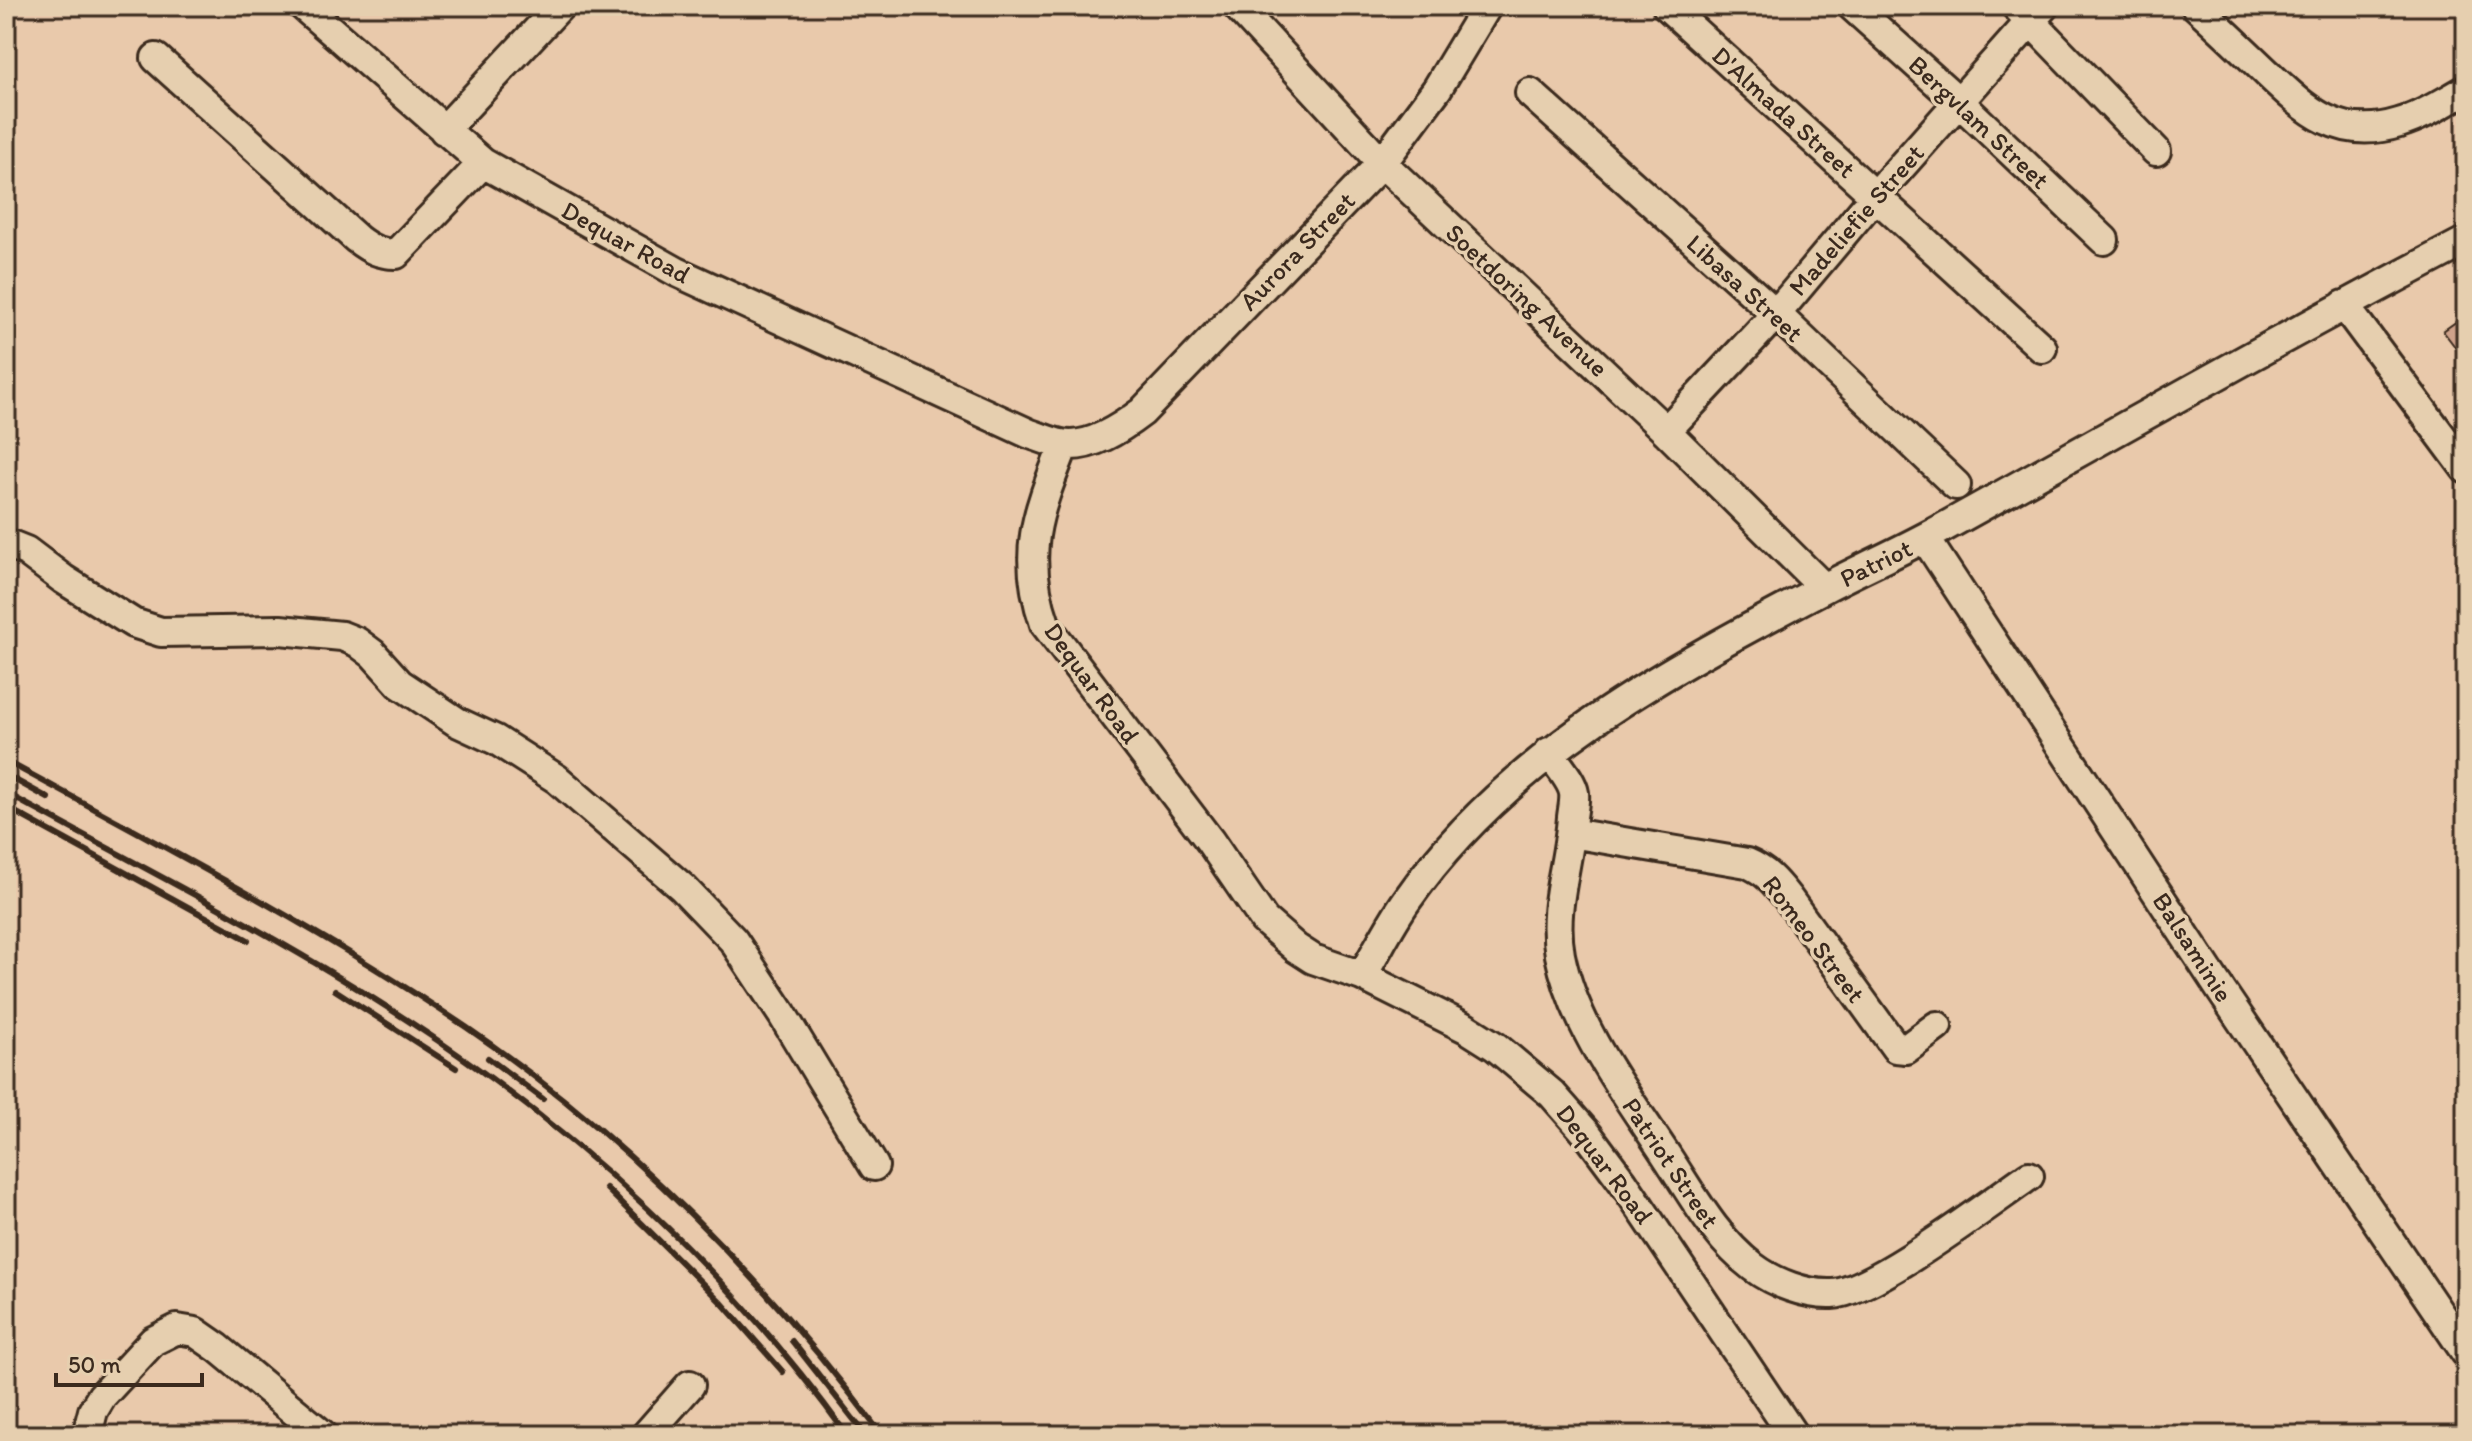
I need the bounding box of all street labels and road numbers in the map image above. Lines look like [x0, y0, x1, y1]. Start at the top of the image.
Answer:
street label: D'Almada Street [1706, 39, 1863, 185]
street label: Bergvlam Street [1902, 49, 2056, 196]
street label: Madeliefie Street [1781, 137, 1931, 302]
street label: Aurora Street [1232, 185, 1362, 317]
street label: Dequar Road [556, 194, 696, 290]
street label: Soetdoring Avenue [1439, 217, 1615, 383]
street label: Libasa Street [1680, 227, 1810, 349]
street label: Patriot [1835, 532, 1918, 594]
street label: Dequar Road [1037, 616, 1147, 750]
street label: Romeo Street [1756, 869, 1872, 1009]
street label: Balsaminie [2146, 886, 2240, 1008]
street label: Patriot Street [1615, 1091, 1727, 1235]
street label: Dequar Road [1549, 1098, 1661, 1230]

